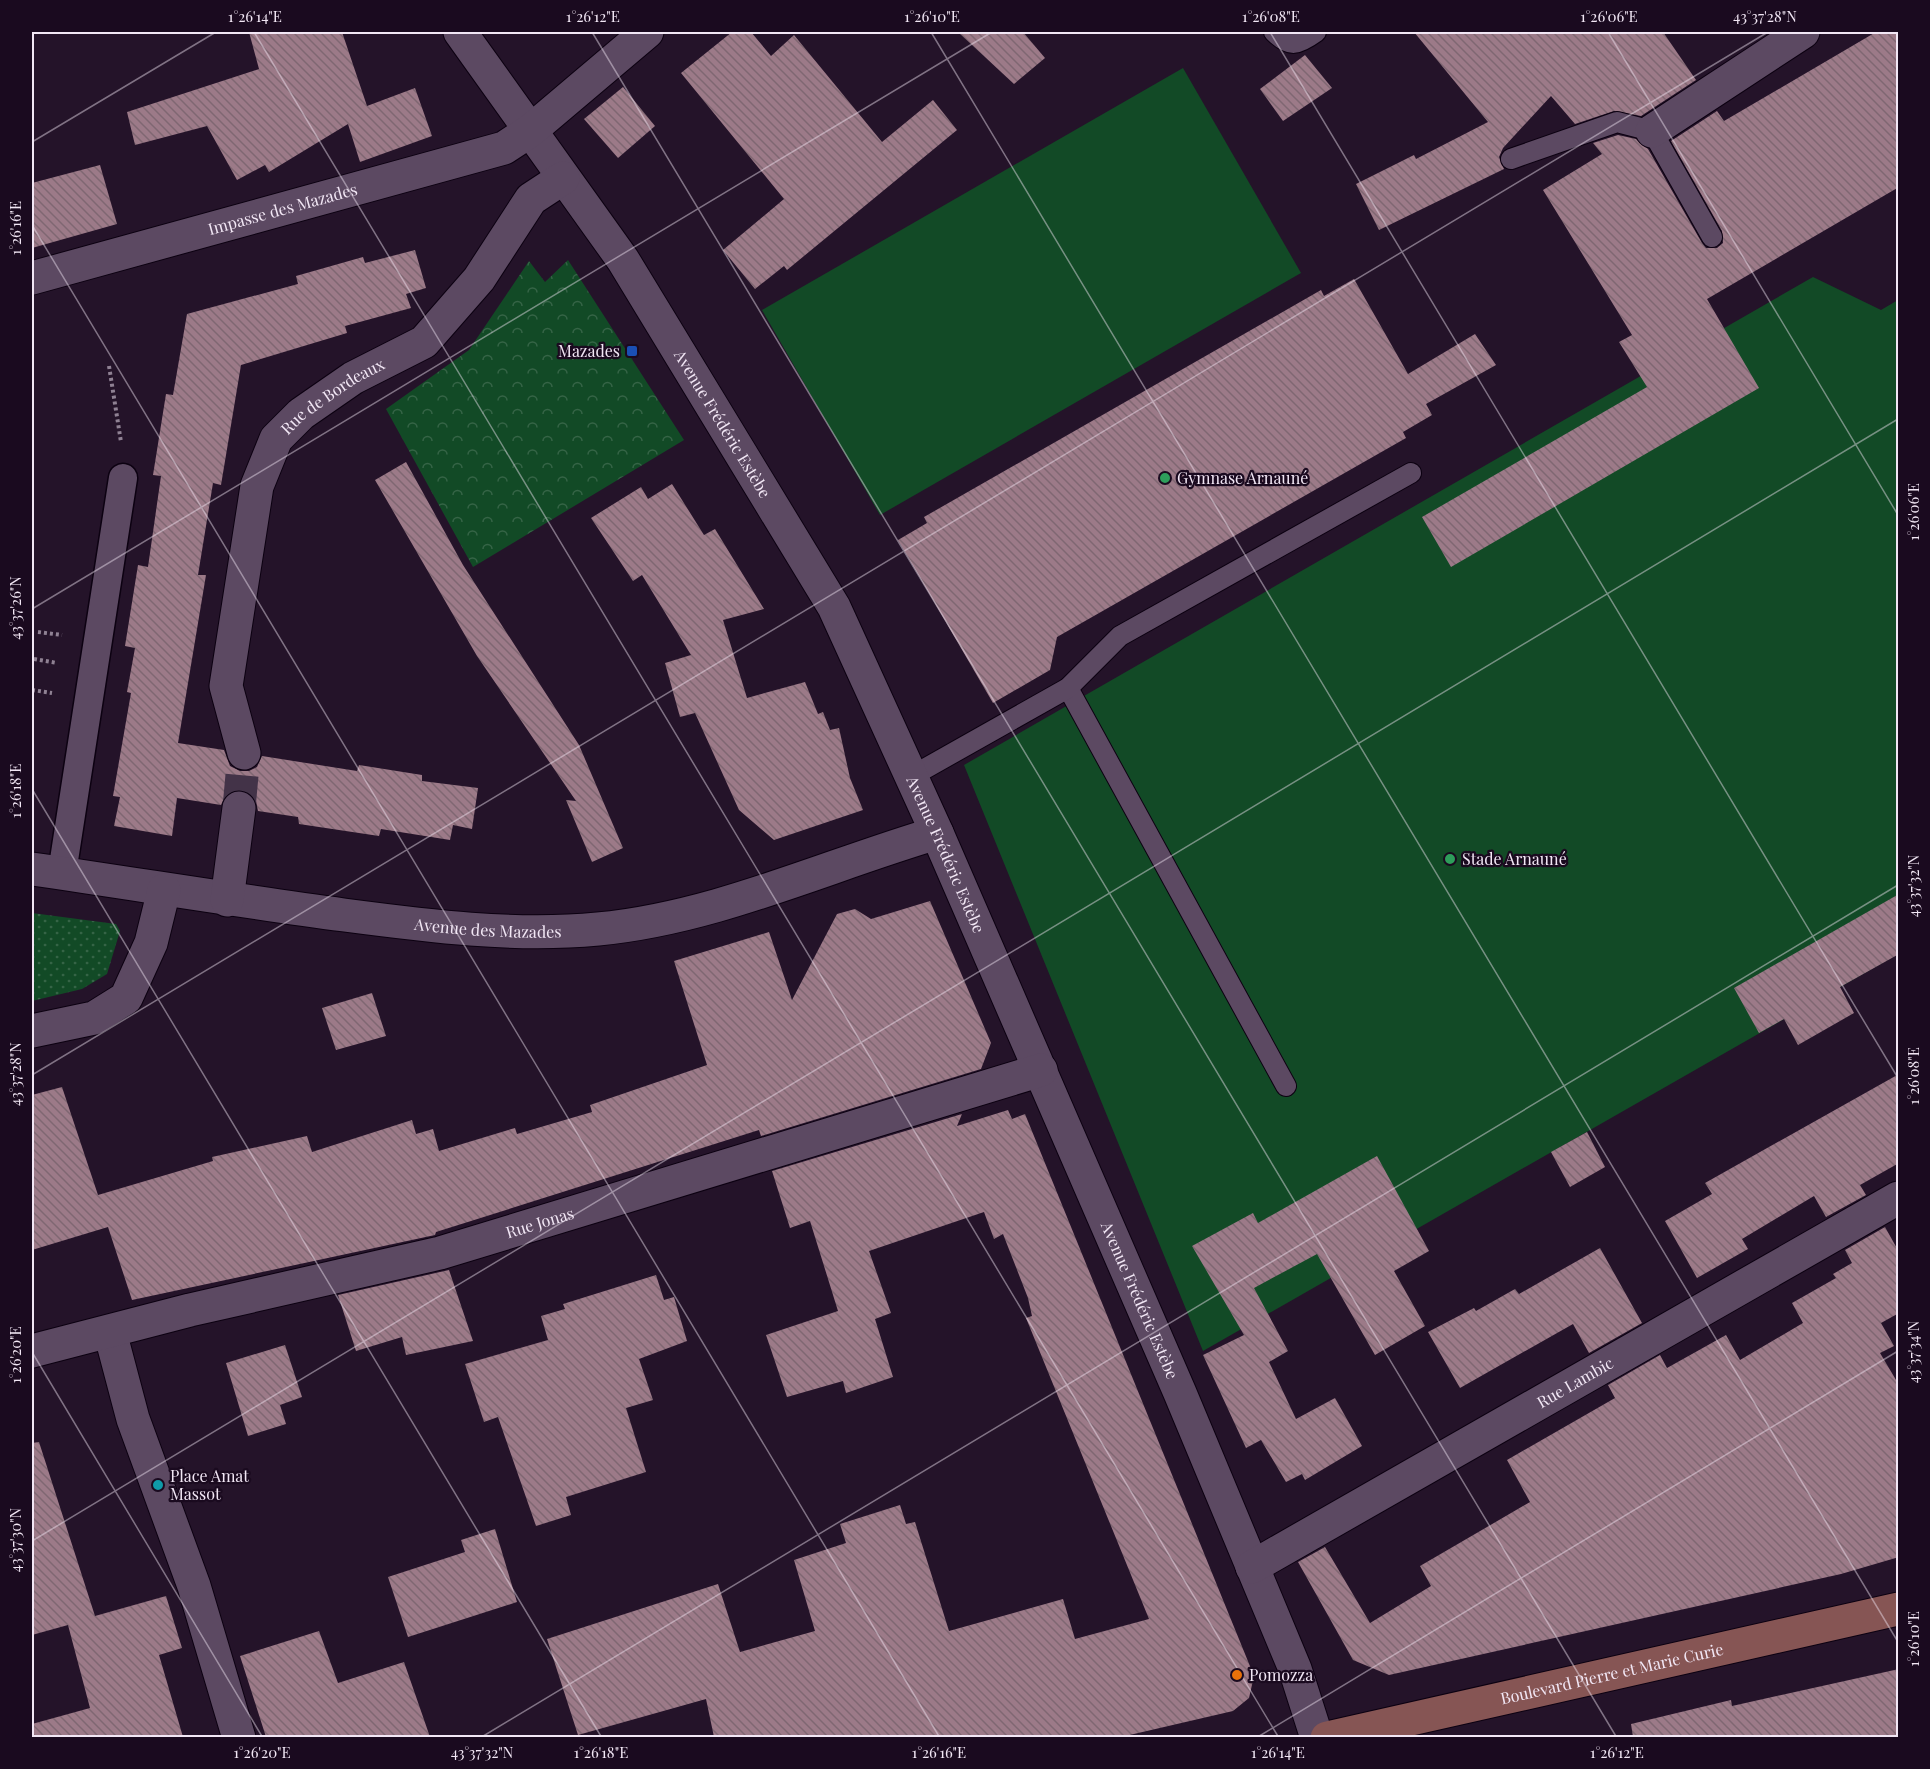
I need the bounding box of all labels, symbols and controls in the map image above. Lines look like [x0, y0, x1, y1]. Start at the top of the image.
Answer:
text: 1°26'14"E [228, 6, 282, 26]
text: 1°26'12"E [566, 6, 620, 26]
text: 1°26'10"E [904, 6, 960, 26]
text: 1°26'08"E [1242, 6, 1300, 26]
text: 1°26'06"E [1580, 6, 1638, 26]
text: 43°37'28"N [1733, 6, 1797, 26]
street label: Impasse des Mazades [206, 178, 359, 239]
text: 1°26'16"E [5, 201, 25, 255]
place label: Mazades [558, 340, 620, 361]
marker: Mazades [625, 344, 639, 358]
street label: Avenue Frédéric Estèbe [669, 345, 776, 502]
street label: Rue de Bordeaux [276, 353, 388, 439]
place label: Gymnase Arnauné [1177, 467, 1308, 488]
marker: Gymnase Arnauné [1158, 471, 1172, 485]
text: 1°26'06"E [1903, 483, 1923, 541]
text: 43°37'26"N [5, 576, 25, 640]
text: 1°26'18"E [5, 764, 25, 818]
street label: Avenue Frédéric Estèbe [902, 771, 990, 936]
place label: Stade Arnauné [1462, 848, 1567, 869]
marker: Stade Arnauné [1443, 852, 1457, 866]
text: 43°37'32"N [1903, 854, 1923, 917]
street label: Avenue des Mazades [412, 913, 562, 942]
text: 43°37'28"N [5, 1042, 25, 1106]
text: 1°26'08"E [1903, 1047, 1923, 1105]
street label: Rue Jonas [503, 1202, 576, 1242]
street label: Avenue Frédéric Estèbe [1096, 1217, 1184, 1382]
text: 43°37'34"N [1903, 1320, 1923, 1383]
text: 1°26'20"E [5, 1326, 25, 1384]
street label: Rue Lambic [1533, 1352, 1617, 1412]
place label: Place Amat Massot [170, 1465, 249, 1504]
marker: Place Amat Massot [151, 1478, 165, 1492]
text: 43°37'30"N [5, 1507, 25, 1572]
text: 1°26'10"E [1903, 1611, 1923, 1667]
street label: Boulevard Pierre et Marie Curie [1498, 1638, 1725, 1709]
place label: Pomozza [1249, 1664, 1313, 1685]
marker: Pomozza [1230, 1668, 1244, 1682]
text: 1°26'20"E [233, 1742, 291, 1762]
text: 43°37'32"N [451, 1742, 514, 1762]
text: 1°26'18"E [574, 1742, 628, 1762]
text: 1°26'16"E [912, 1742, 966, 1762]
text: 1°26'14"E [1251, 1742, 1305, 1762]
text: 1°26'12"E [1590, 1742, 1644, 1762]

